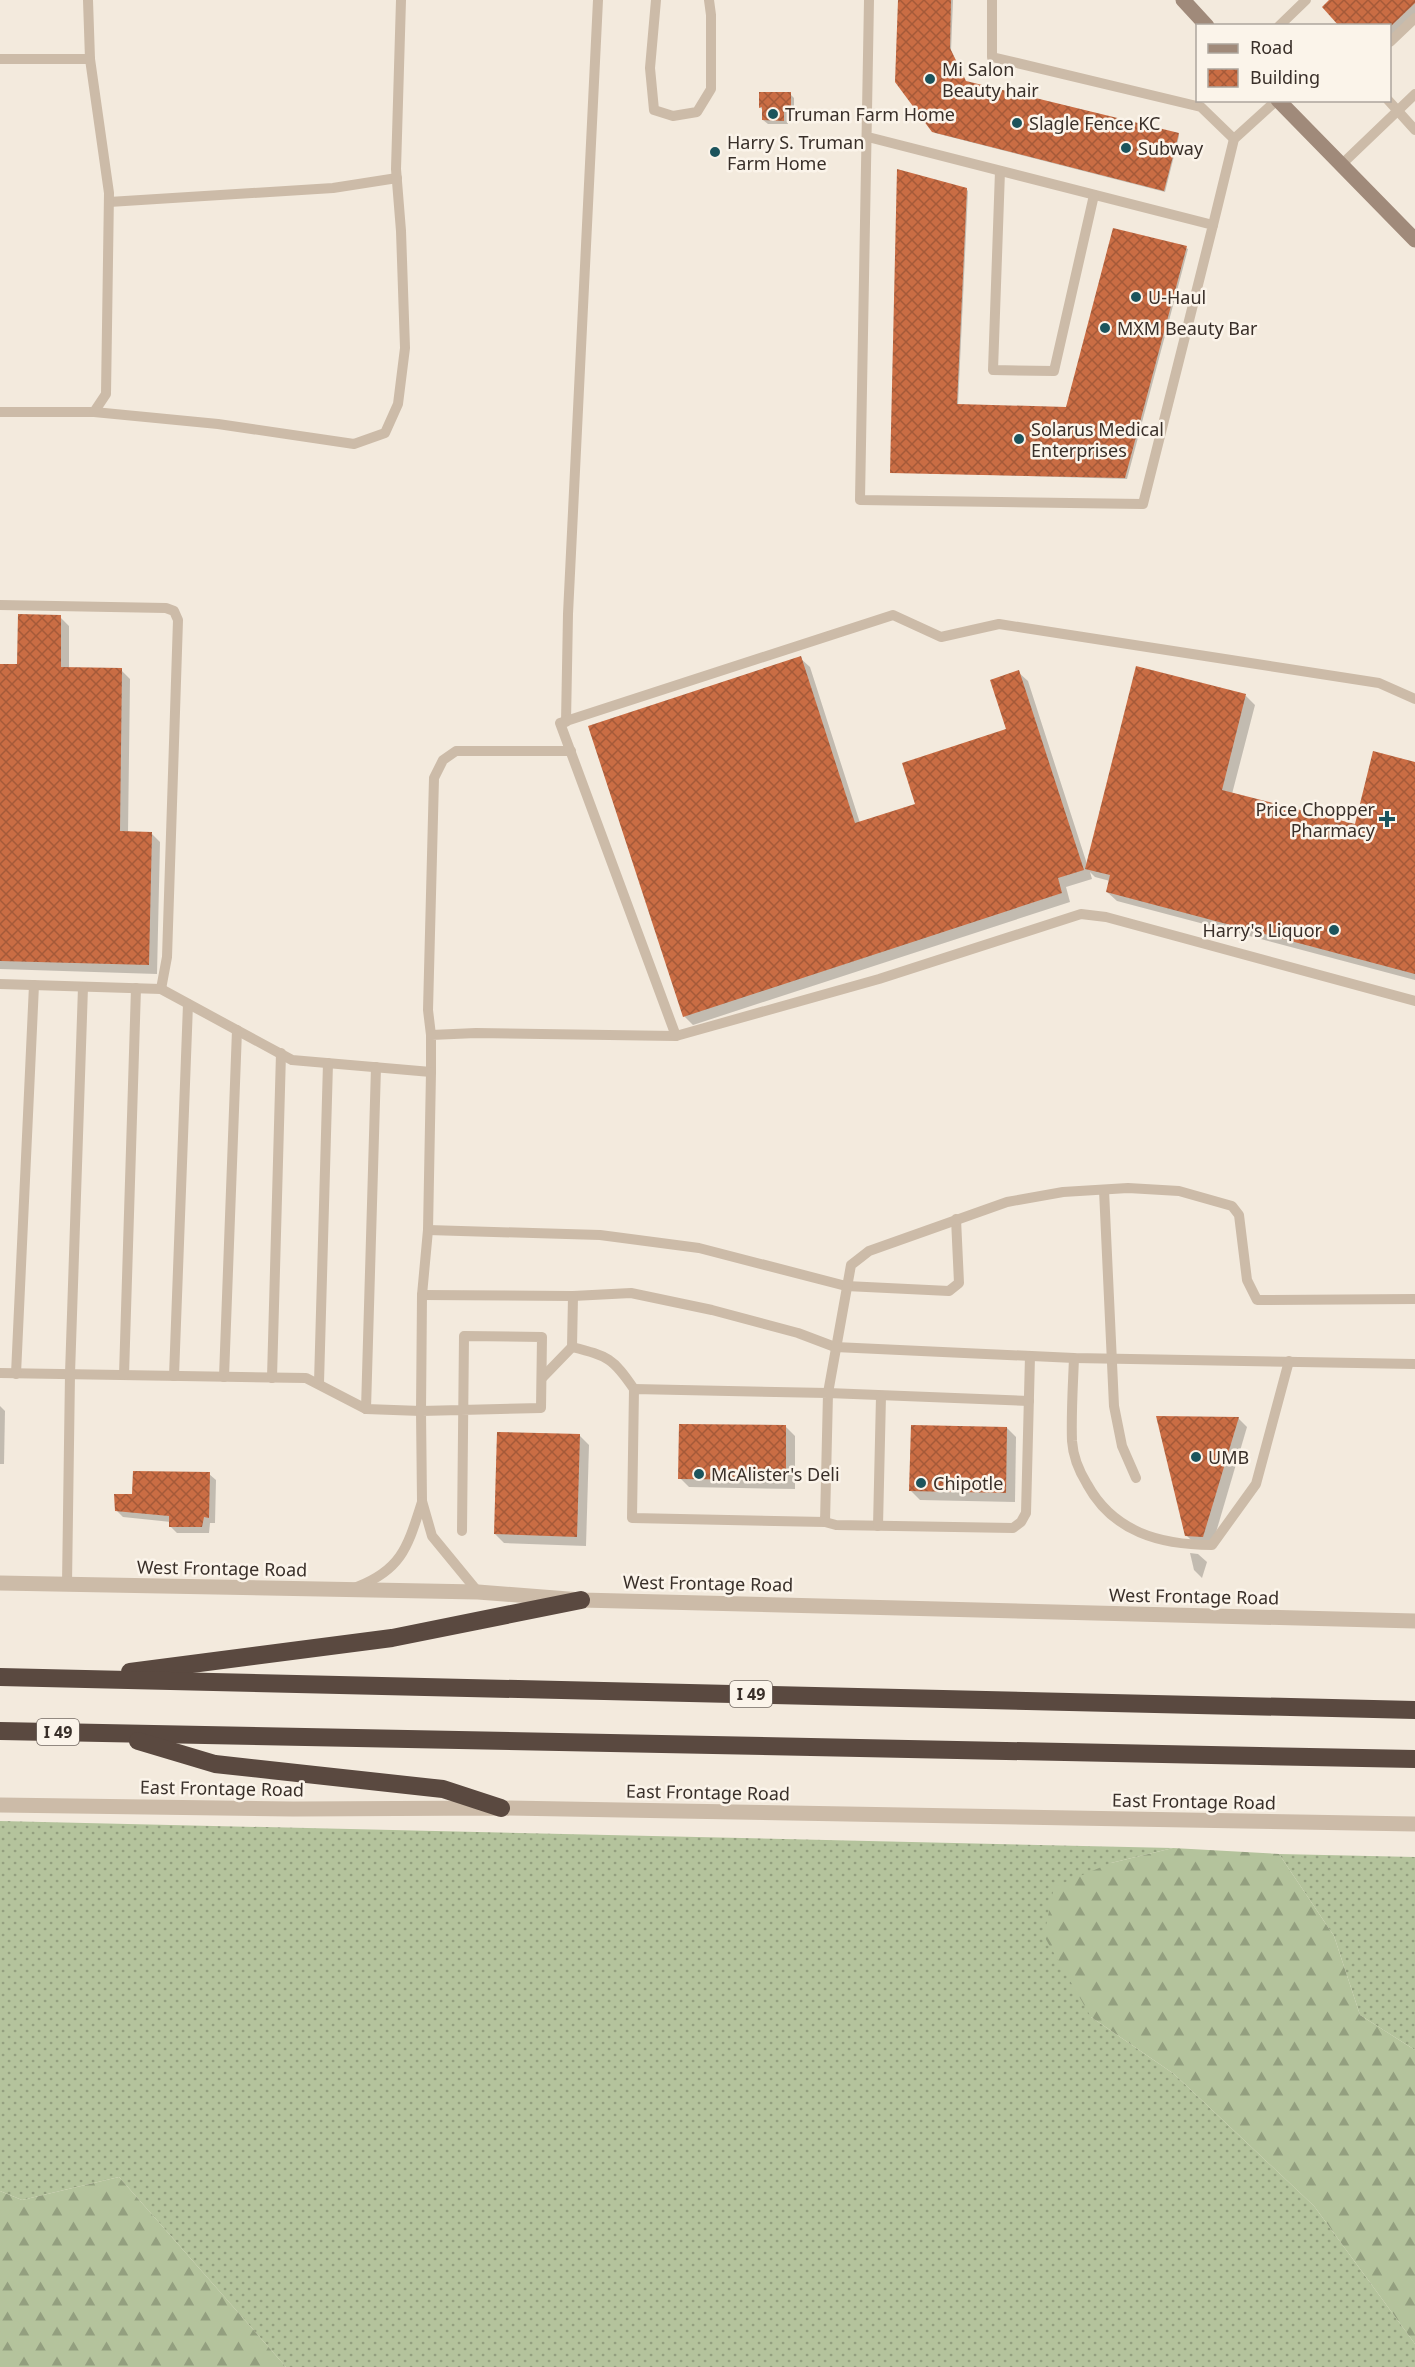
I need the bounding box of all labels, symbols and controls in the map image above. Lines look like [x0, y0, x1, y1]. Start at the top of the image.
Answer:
legend [1196, 24, 1391, 102]
text: Road [1250, 35, 1293, 59]
place label: Mi Salon Beauty hair [942, 57, 1039, 102]
text: Building [1250, 65, 1320, 89]
marker: Mi Salon Beauty hair [923, 72, 937, 86]
place label: Truman Farm Home [785, 102, 955, 126]
marker: Truman Farm Home [766, 107, 780, 121]
place label: Slagle Fence KC [1029, 111, 1160, 135]
marker: Slagle Fence KC [1010, 116, 1024, 130]
place label: Harry S. Truman Farm Home [727, 130, 864, 175]
place label: Subway [1138, 136, 1204, 160]
marker: Subway [1119, 141, 1133, 155]
marker: Harry S. Truman Farm Home [708, 145, 722, 159]
place label: U-Haul [1148, 285, 1206, 309]
marker: U-Haul [1129, 290, 1143, 304]
place label: MXM Beauty Bar [1117, 316, 1258, 340]
marker: MXM Beauty Bar [1098, 321, 1112, 335]
place label: Solarus Medical Enterprises [1031, 417, 1164, 462]
marker: Solarus Medical Enterprises [1012, 432, 1026, 446]
place label: Price Chopper Pharmacy [1255, 797, 1376, 842]
marker: Price Chopper Pharmacy [1380, 812, 1394, 826]
place label: Harry's Liquor [1202, 918, 1323, 942]
marker: Harry's Liquor [1327, 923, 1341, 937]
place label: UMB [1208, 1445, 1249, 1469]
marker: UMB [1189, 1450, 1203, 1464]
place label: McAlister's Deli [711, 1462, 840, 1486]
marker: McAlister's Deli [692, 1467, 706, 1481]
place label: Chipotle [933, 1471, 1003, 1495]
marker: Chipotle [914, 1476, 928, 1490]
street label: West Frontage Road [137, 1555, 307, 1581]
street label: West Frontage Road [623, 1570, 793, 1596]
street label: West Frontage Road [1109, 1583, 1279, 1609]
road number: I 49 [730, 1681, 772, 1707]
road number: I 49 [37, 1719, 79, 1745]
street label: East Frontage Road [140, 1775, 304, 1801]
street label: East Frontage Road [626, 1779, 790, 1805]
street label: East Frontage Road [1112, 1788, 1276, 1814]

